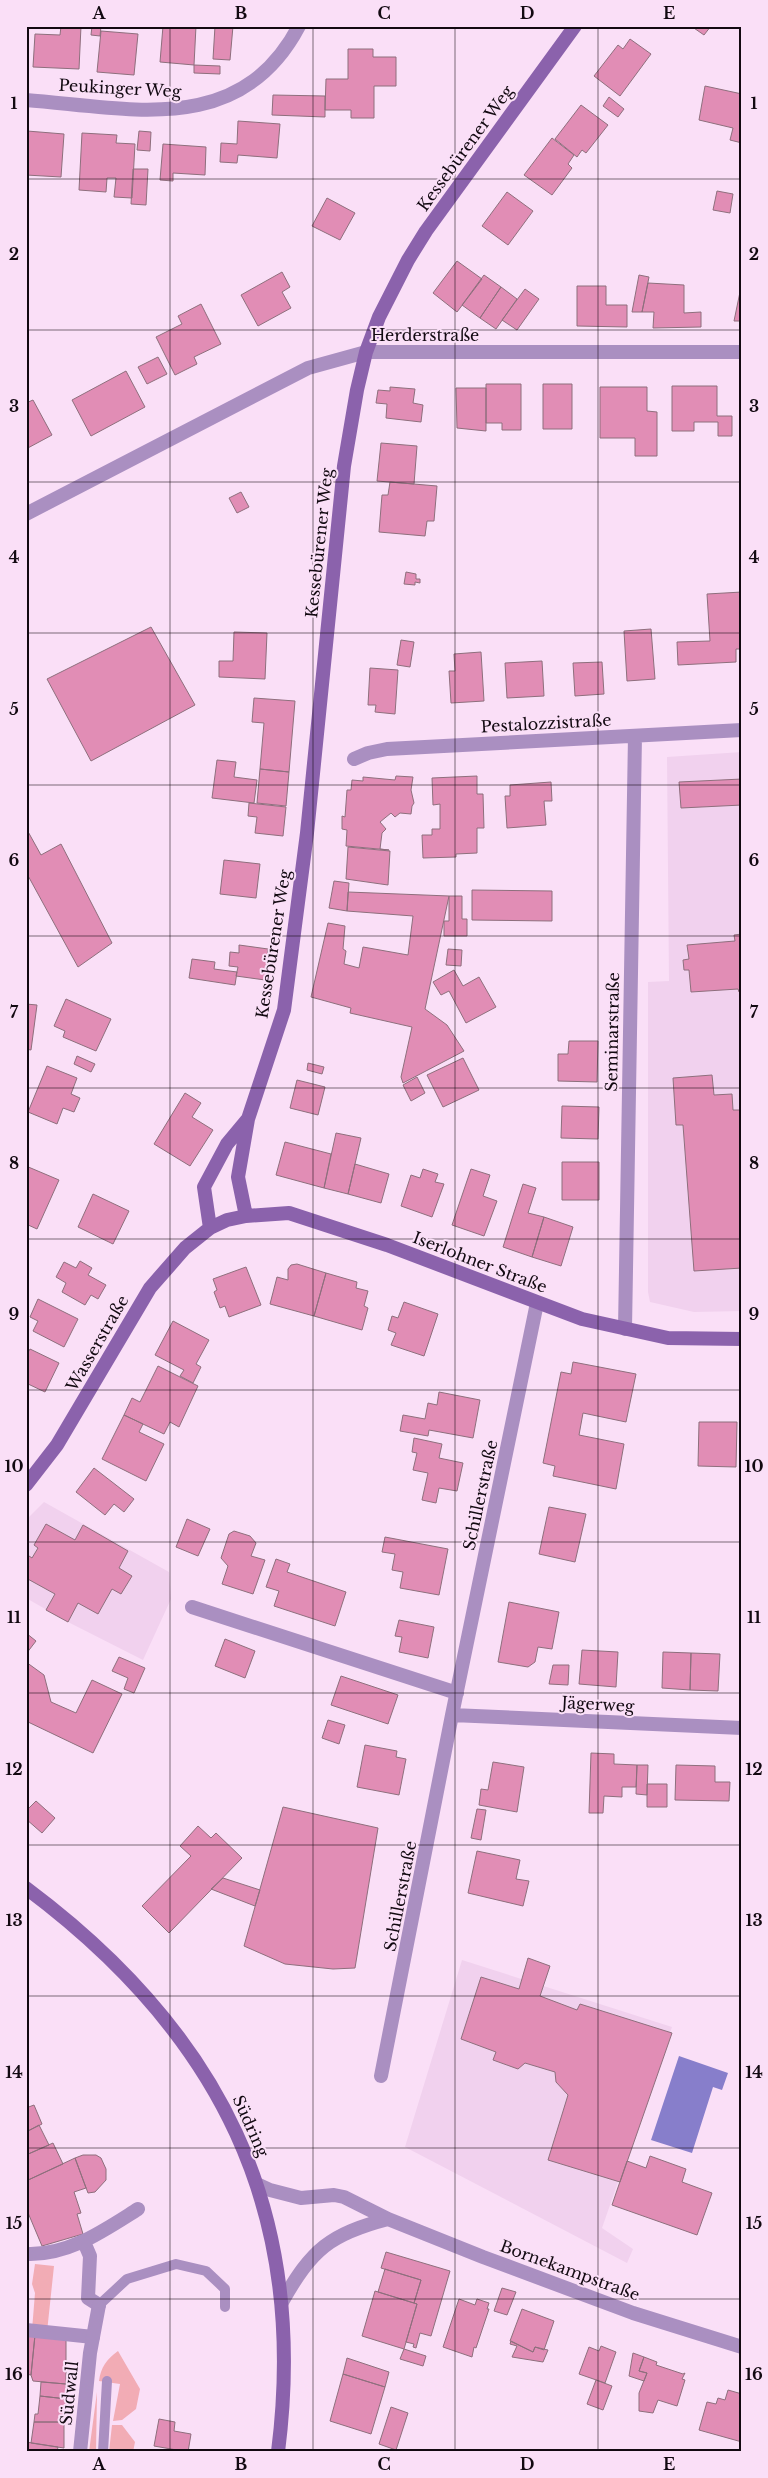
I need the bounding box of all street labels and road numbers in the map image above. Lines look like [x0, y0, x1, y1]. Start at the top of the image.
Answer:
street label: Peukinger Weg [58, 75, 182, 101]
street label: Kessebürener Weg [413, 81, 518, 215]
street label: Herderstraße [371, 325, 479, 345]
street label: Kessebürener Weg [301, 467, 337, 619]
street label: Pestalozzistraße [480, 710, 612, 736]
street label: Kessebürener Weg [251, 868, 295, 1020]
street label: Seminarstraße [601, 972, 623, 1092]
street label: Iserlohner Straße [410, 1227, 550, 1297]
street label: Wasserstraße [61, 1291, 133, 1395]
street label: Schillerstraße [459, 1438, 501, 1552]
street label: Jägerweg [559, 1692, 635, 1716]
street label: Schillerstraße [379, 1839, 421, 1953]
street label: Südring [229, 2092, 274, 2160]
street label: Bornekampstraße [497, 2235, 643, 2305]
street label: Südwall [56, 2360, 82, 2426]

